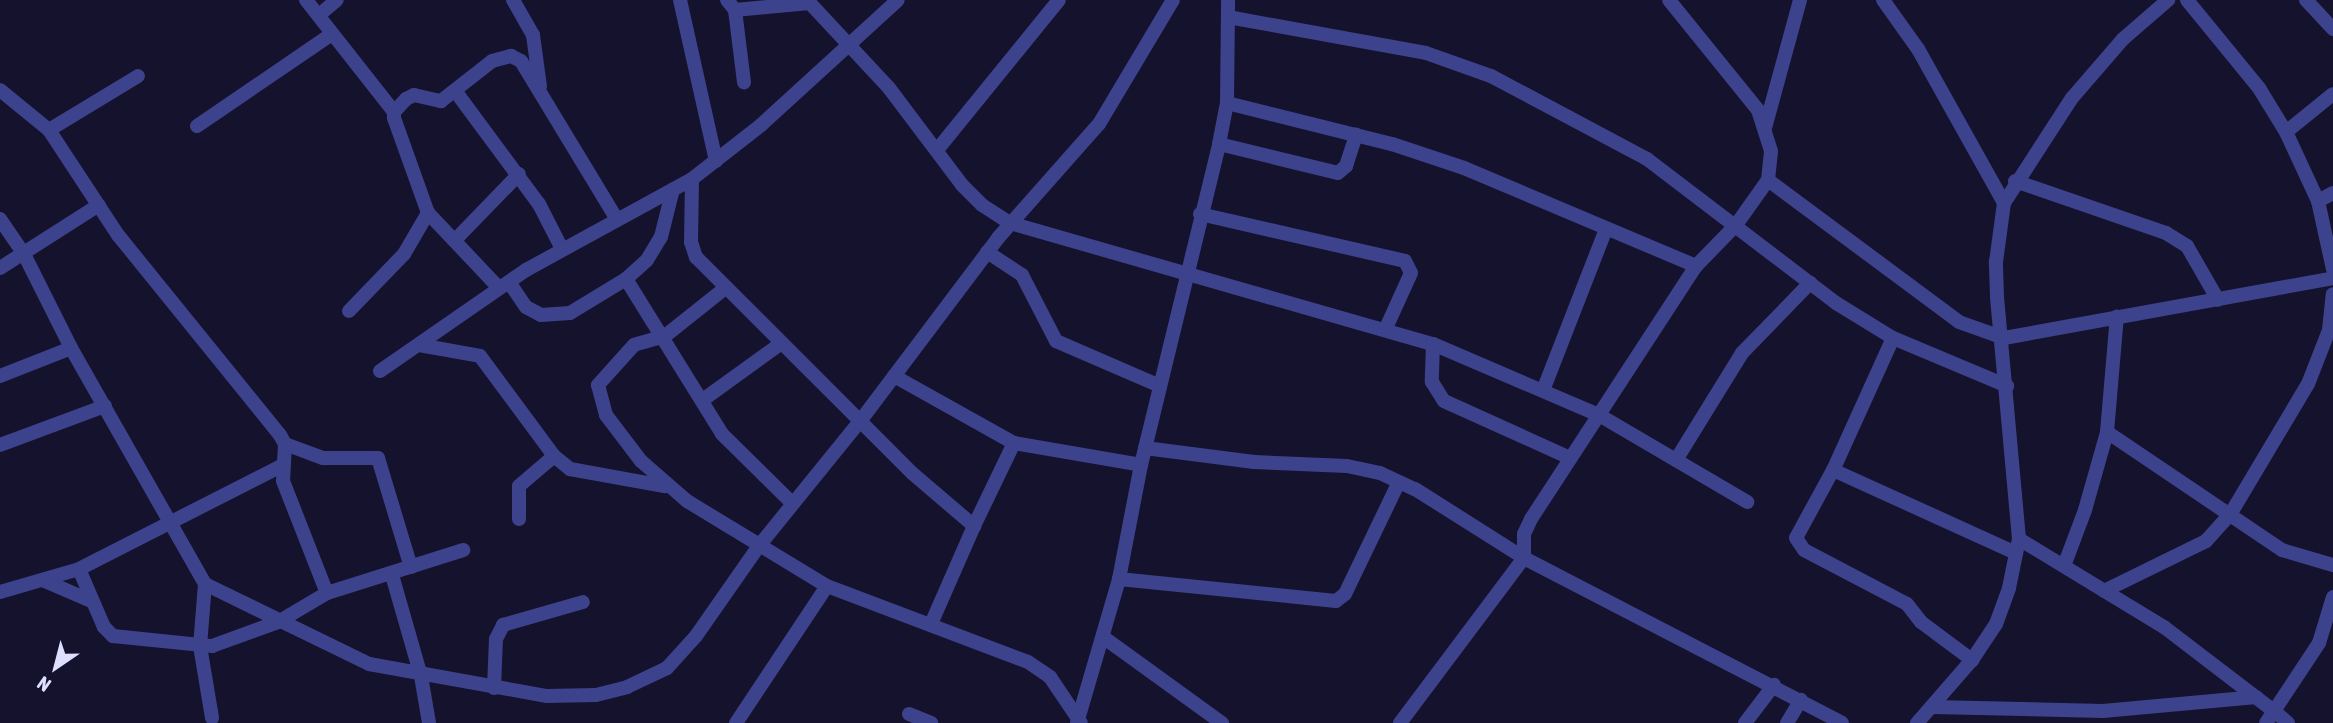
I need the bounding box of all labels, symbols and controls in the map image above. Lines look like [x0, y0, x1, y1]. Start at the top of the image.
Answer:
north arrow [21, 632, 91, 702]
text: N [33, 672, 55, 696]

